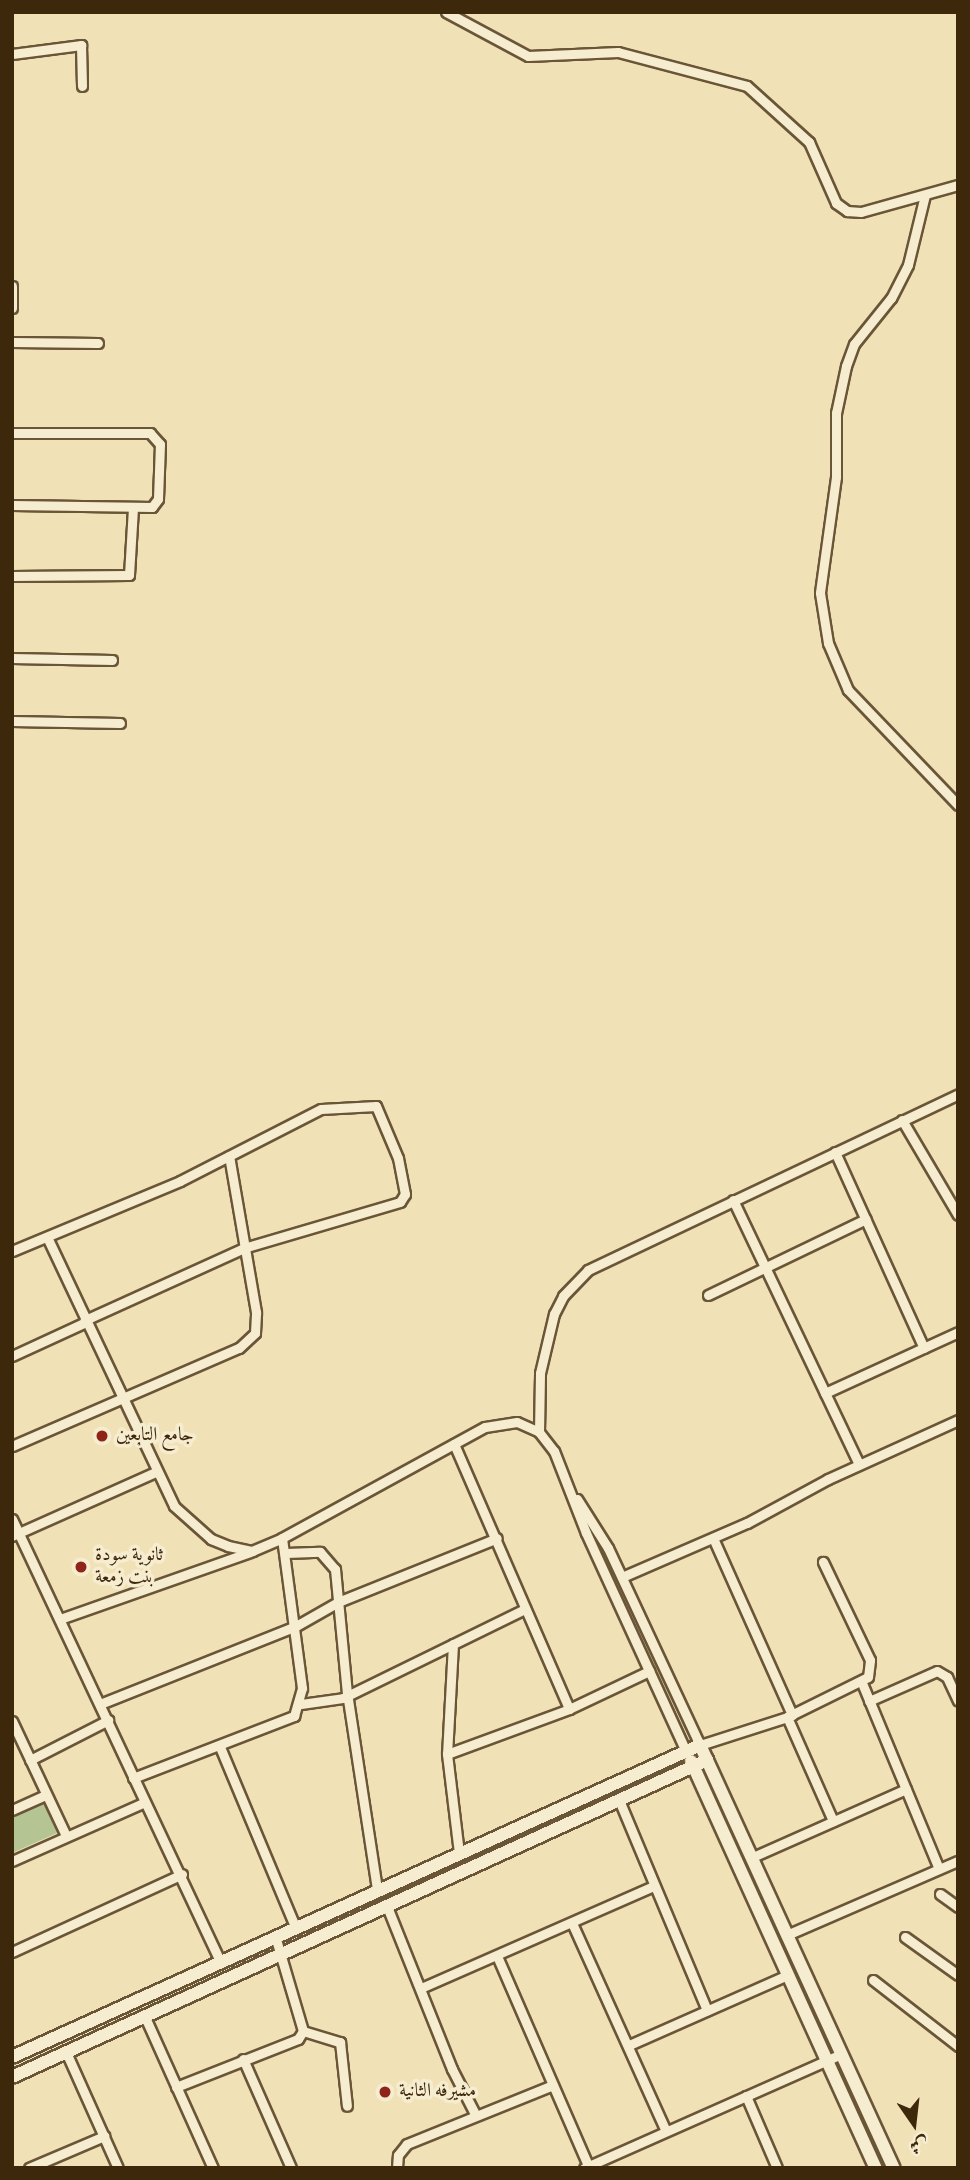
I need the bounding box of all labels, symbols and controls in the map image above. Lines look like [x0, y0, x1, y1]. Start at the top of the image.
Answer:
place label: جامع التابعين [116, 1425, 194, 1447]
marker: جامع التابعين [94, 1428, 110, 1444]
place label: ثانوية سودة بنت زمعة [95, 1545, 163, 1589]
marker: ثانوية سودة بنت زمعة [73, 1559, 89, 1575]
place label: مشيرفه الثانية [399, 2081, 476, 2103]
marker: مشيرفه الثانية [377, 2084, 393, 2100]
north arrow [879, 2089, 949, 2159]
text: ش [907, 2129, 931, 2159]

